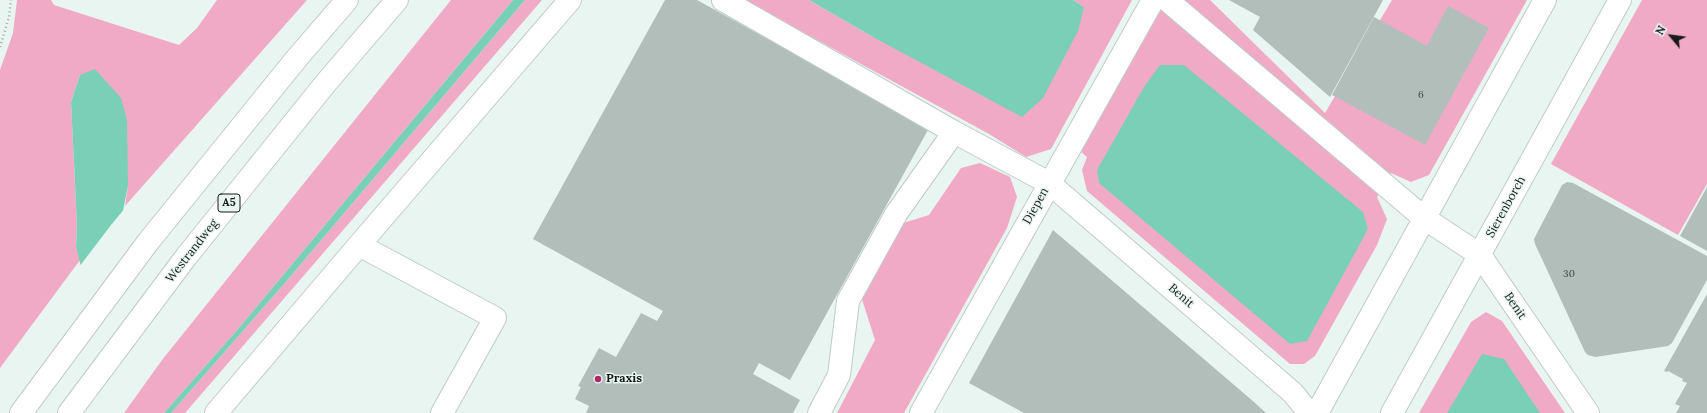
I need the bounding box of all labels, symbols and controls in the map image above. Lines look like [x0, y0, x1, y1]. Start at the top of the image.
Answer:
north arrow [1651, 16, 1691, 56]
text: N [1652, 23, 1669, 37]
house number: 6 [1418, 89, 1424, 101]
street label: Sierenborch [1483, 174, 1529, 240]
street label: Diepen [1020, 185, 1052, 227]
road number: A5 [218, 194, 240, 212]
street label: Westrandweg [163, 216, 221, 286]
house number: 30 [1563, 268, 1575, 280]
street label: Benit [1165, 281, 1197, 311]
street label: Benit [1501, 290, 1529, 322]
place label: Praxis [606, 372, 642, 386]
marker: Praxis [593, 374, 603, 384]

